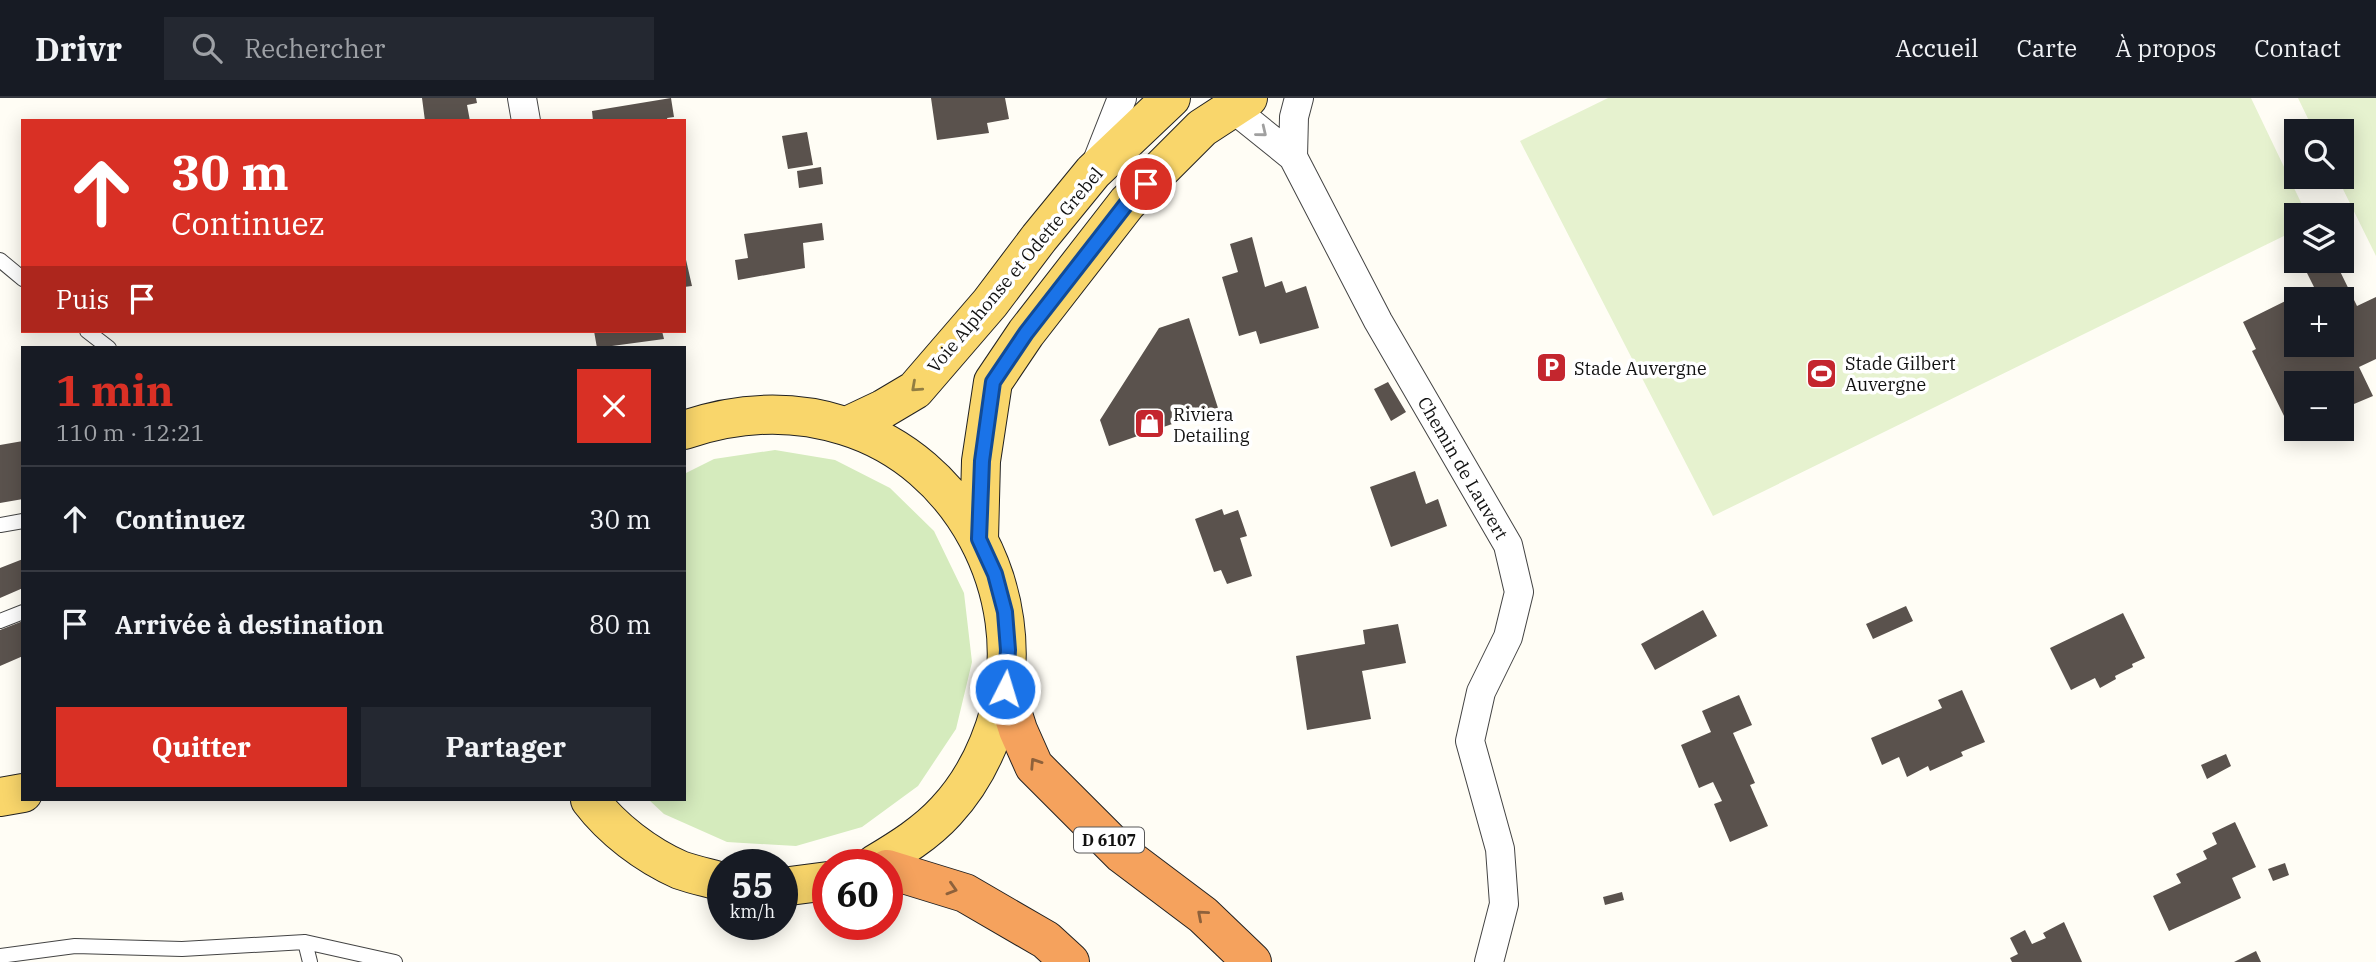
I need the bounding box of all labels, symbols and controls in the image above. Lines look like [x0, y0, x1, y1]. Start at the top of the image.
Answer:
search box [164, 17, 654, 80]
text: Drivr [35, 27, 122, 70]
icon: search [188, 29, 226, 67]
text: Rechercher [244, 31, 385, 65]
text: Accueil [1895, 32, 1979, 64]
text: Carte [2017, 32, 2077, 64]
text: À propos [2115, 32, 2216, 64]
text: Contact [2254, 32, 2341, 64]
map controls [2284, 119, 2354, 441]
button: search [2284, 119, 2354, 189]
one-way arrow [1255, 124, 1267, 137]
text: 30 m [171, 140, 289, 203]
icon: ahead [56, 147, 147, 238]
pin [1116, 154, 1176, 214]
street label: Voie Alphonse et Odette Grebel [922, 163, 1108, 377]
icon: arrive [1127, 165, 1165, 203]
text: Continuez [171, 202, 325, 244]
button: layers [2284, 203, 2354, 273]
icon: arrive [123, 280, 161, 318]
text: Puis [56, 282, 109, 316]
button: + [2284, 287, 2354, 357]
parking icon: Stade Auvergne [1534, 351, 1568, 385]
place label: Stade Gilbert Auvergne [1845, 352, 1956, 396]
sports icon: Stade Gilbert Auvergne [1805, 356, 1839, 390]
place label: Stade Auvergne [1574, 357, 1707, 380]
text: 1 min [56, 363, 174, 418]
button: close [577, 369, 651, 443]
button: − [2284, 371, 2354, 441]
one-way arrow [911, 379, 924, 391]
street label: Chemin de Lauvert [1413, 393, 1513, 543]
place label: Riviera Detailing [1173, 403, 1250, 447]
shop icon: Riviera Detailing [1133, 407, 1167, 441]
text: 110 m · 12:21 [56, 417, 205, 447]
icon: ahead [56, 500, 94, 538]
text: Continuez [115, 502, 245, 536]
text: 30 m [589, 502, 651, 536]
icon: arrive [56, 605, 94, 643]
text: Arrivée à destination [115, 607, 384, 641]
text: 80 m [589, 607, 651, 641]
position arrow [968, 652, 1042, 726]
button: Quitter [56, 707, 347, 787]
button: Partager [361, 707, 651, 787]
one-way arrow [1031, 758, 1043, 771]
road number: D 6107 [1074, 828, 1144, 852]
speed limit sign: 60 [812, 849, 903, 940]
text: 55 [731, 862, 774, 908]
one-way arrow [946, 881, 958, 896]
text: km/h [730, 900, 775, 923]
one-way arrow [1198, 911, 1211, 923]

